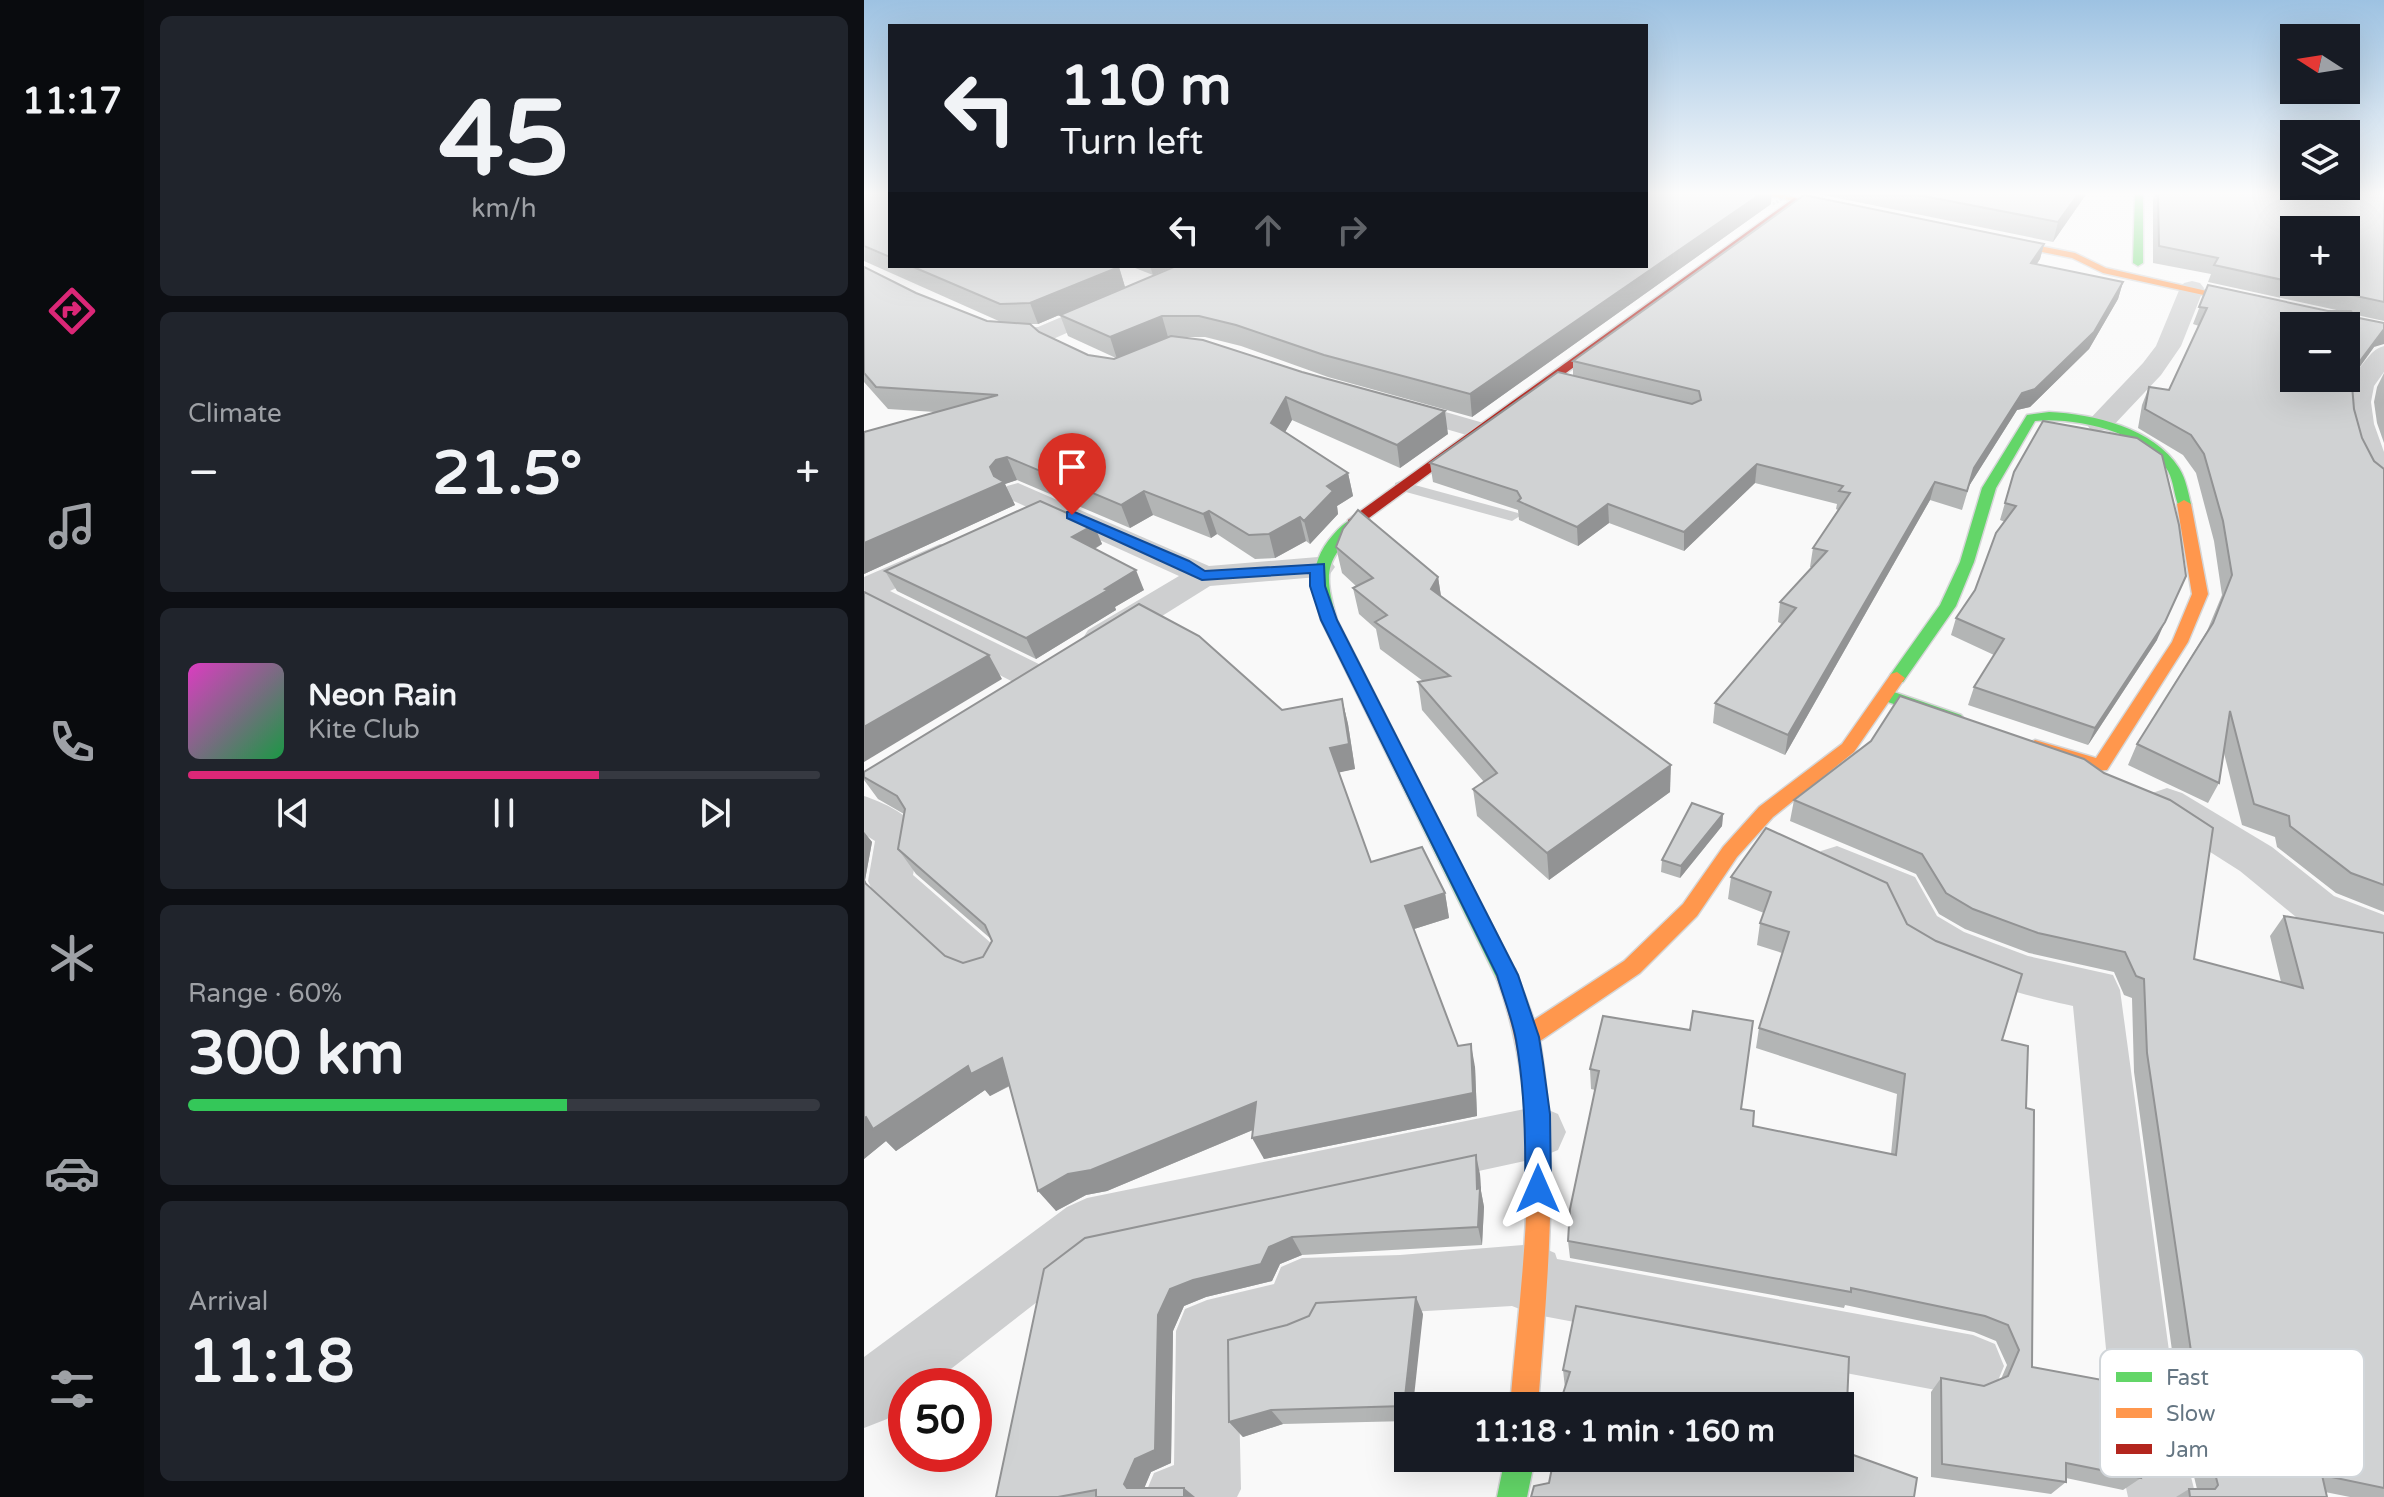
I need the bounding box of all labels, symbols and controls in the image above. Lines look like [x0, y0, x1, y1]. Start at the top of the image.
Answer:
north arrow [2280, 24, 2360, 104]
map controls [2280, 24, 2360, 392]
text: 110 m [1060, 53, 1231, 120]
icon: left [928, 56, 1032, 160]
text: 45 [439, 78, 569, 203]
text: 11:17 [22, 80, 122, 123]
button: layers [2280, 120, 2360, 200]
text: Turn left [1060, 121, 1203, 164]
text: km/h [471, 193, 537, 224]
icon: left [1162, 208, 1206, 252]
icon: ahead [1246, 208, 1290, 252]
icon: right [1330, 208, 1374, 252]
button: + [2280, 216, 2360, 296]
icon: directions [44, 283, 100, 339]
button: − [2280, 312, 2360, 392]
text: Climate [188, 398, 282, 429]
pin [1038, 433, 1106, 515]
text: 21.5° [432, 438, 582, 510]
icon: arrive [1050, 445, 1094, 489]
text: − [188, 447, 219, 500]
text: + [795, 447, 820, 500]
icon: music [44, 498, 100, 554]
text: Neon Rain [308, 677, 457, 714]
icon: phone [44, 714, 100, 770]
text: Kite Club [308, 714, 420, 745]
icon: previous [271, 791, 315, 835]
icon: pause [482, 791, 526, 835]
icon: next [693, 791, 737, 835]
icon: climate [44, 930, 100, 986]
text: Range · 60% [188, 978, 342, 1009]
text: 300 km [188, 1018, 404, 1090]
icon: car [44, 1145, 100, 1201]
position arrow [1496, 1147, 1580, 1231]
text: Arrival [188, 1286, 268, 1317]
text: 11:18 [188, 1326, 354, 1398]
legend [2100, 1349, 2364, 1477]
icon: filters [44, 1361, 100, 1417]
text: Fast [2166, 1365, 2209, 1391]
speed limit sign: 50 [888, 1368, 992, 1472]
text: Slow [2166, 1401, 2216, 1427]
text: 11:18 · 1 min · 160 m [1473, 1413, 1775, 1450]
text: Jam [2166, 1437, 2209, 1463]

